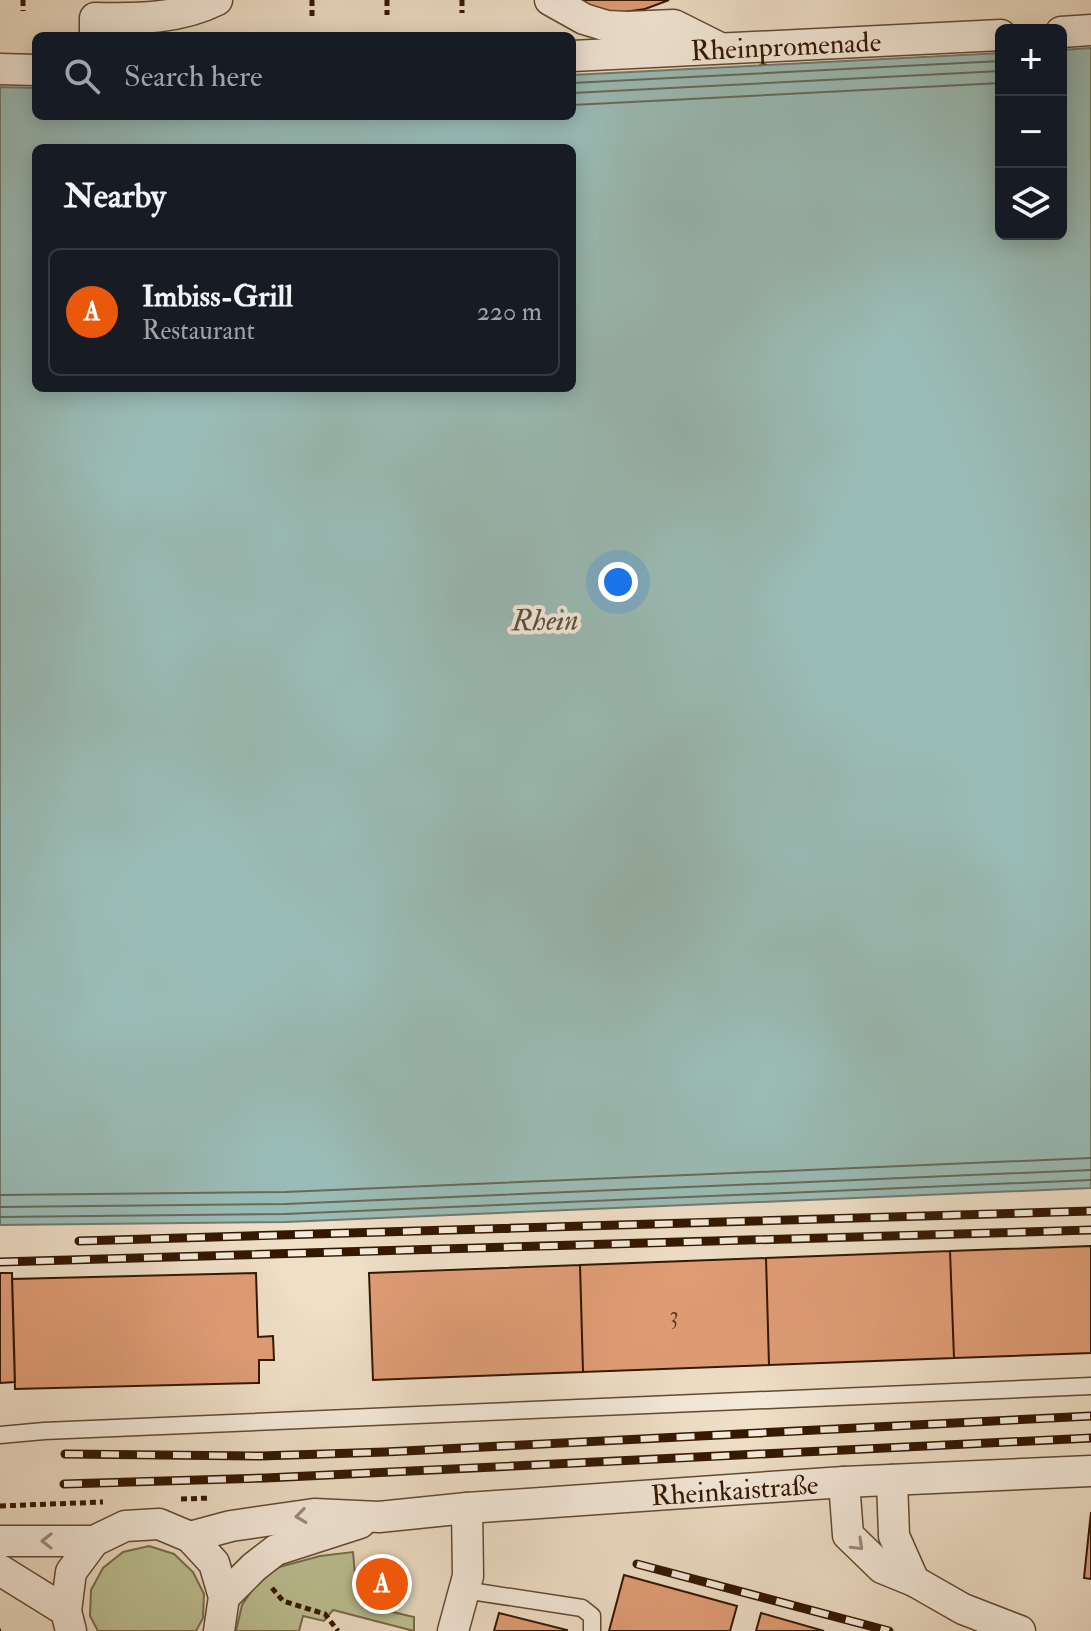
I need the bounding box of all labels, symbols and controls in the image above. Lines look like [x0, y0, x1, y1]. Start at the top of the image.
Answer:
map controls [995, 24, 1067, 240]
button: + [995, 24, 1067, 96]
street label: Rheinpromenade [690, 25, 882, 69]
search box [32, 32, 576, 120]
icon: search [60, 54, 104, 98]
text: Search here [124, 58, 263, 95]
button: − [995, 96, 1067, 168]
button: layers [995, 168, 1067, 240]
text: Nearby [64, 175, 166, 218]
text: Imbiss-Grill [142, 278, 293, 315]
text: A [84, 296, 100, 328]
text: 220 m [477, 296, 542, 328]
text: Restaurant [142, 315, 255, 347]
your location [598, 562, 638, 602]
water label: Rhein [510, 601, 579, 640]
house number: 3 [669, 1300, 679, 1331]
street label: Rheinkaistraße [650, 1468, 820, 1514]
one-way arrow [295, 1507, 308, 1524]
one-way arrow [40, 1532, 53, 1550]
one-way arrow [849, 1536, 863, 1550]
pin: A [356, 1554, 408, 1614]

